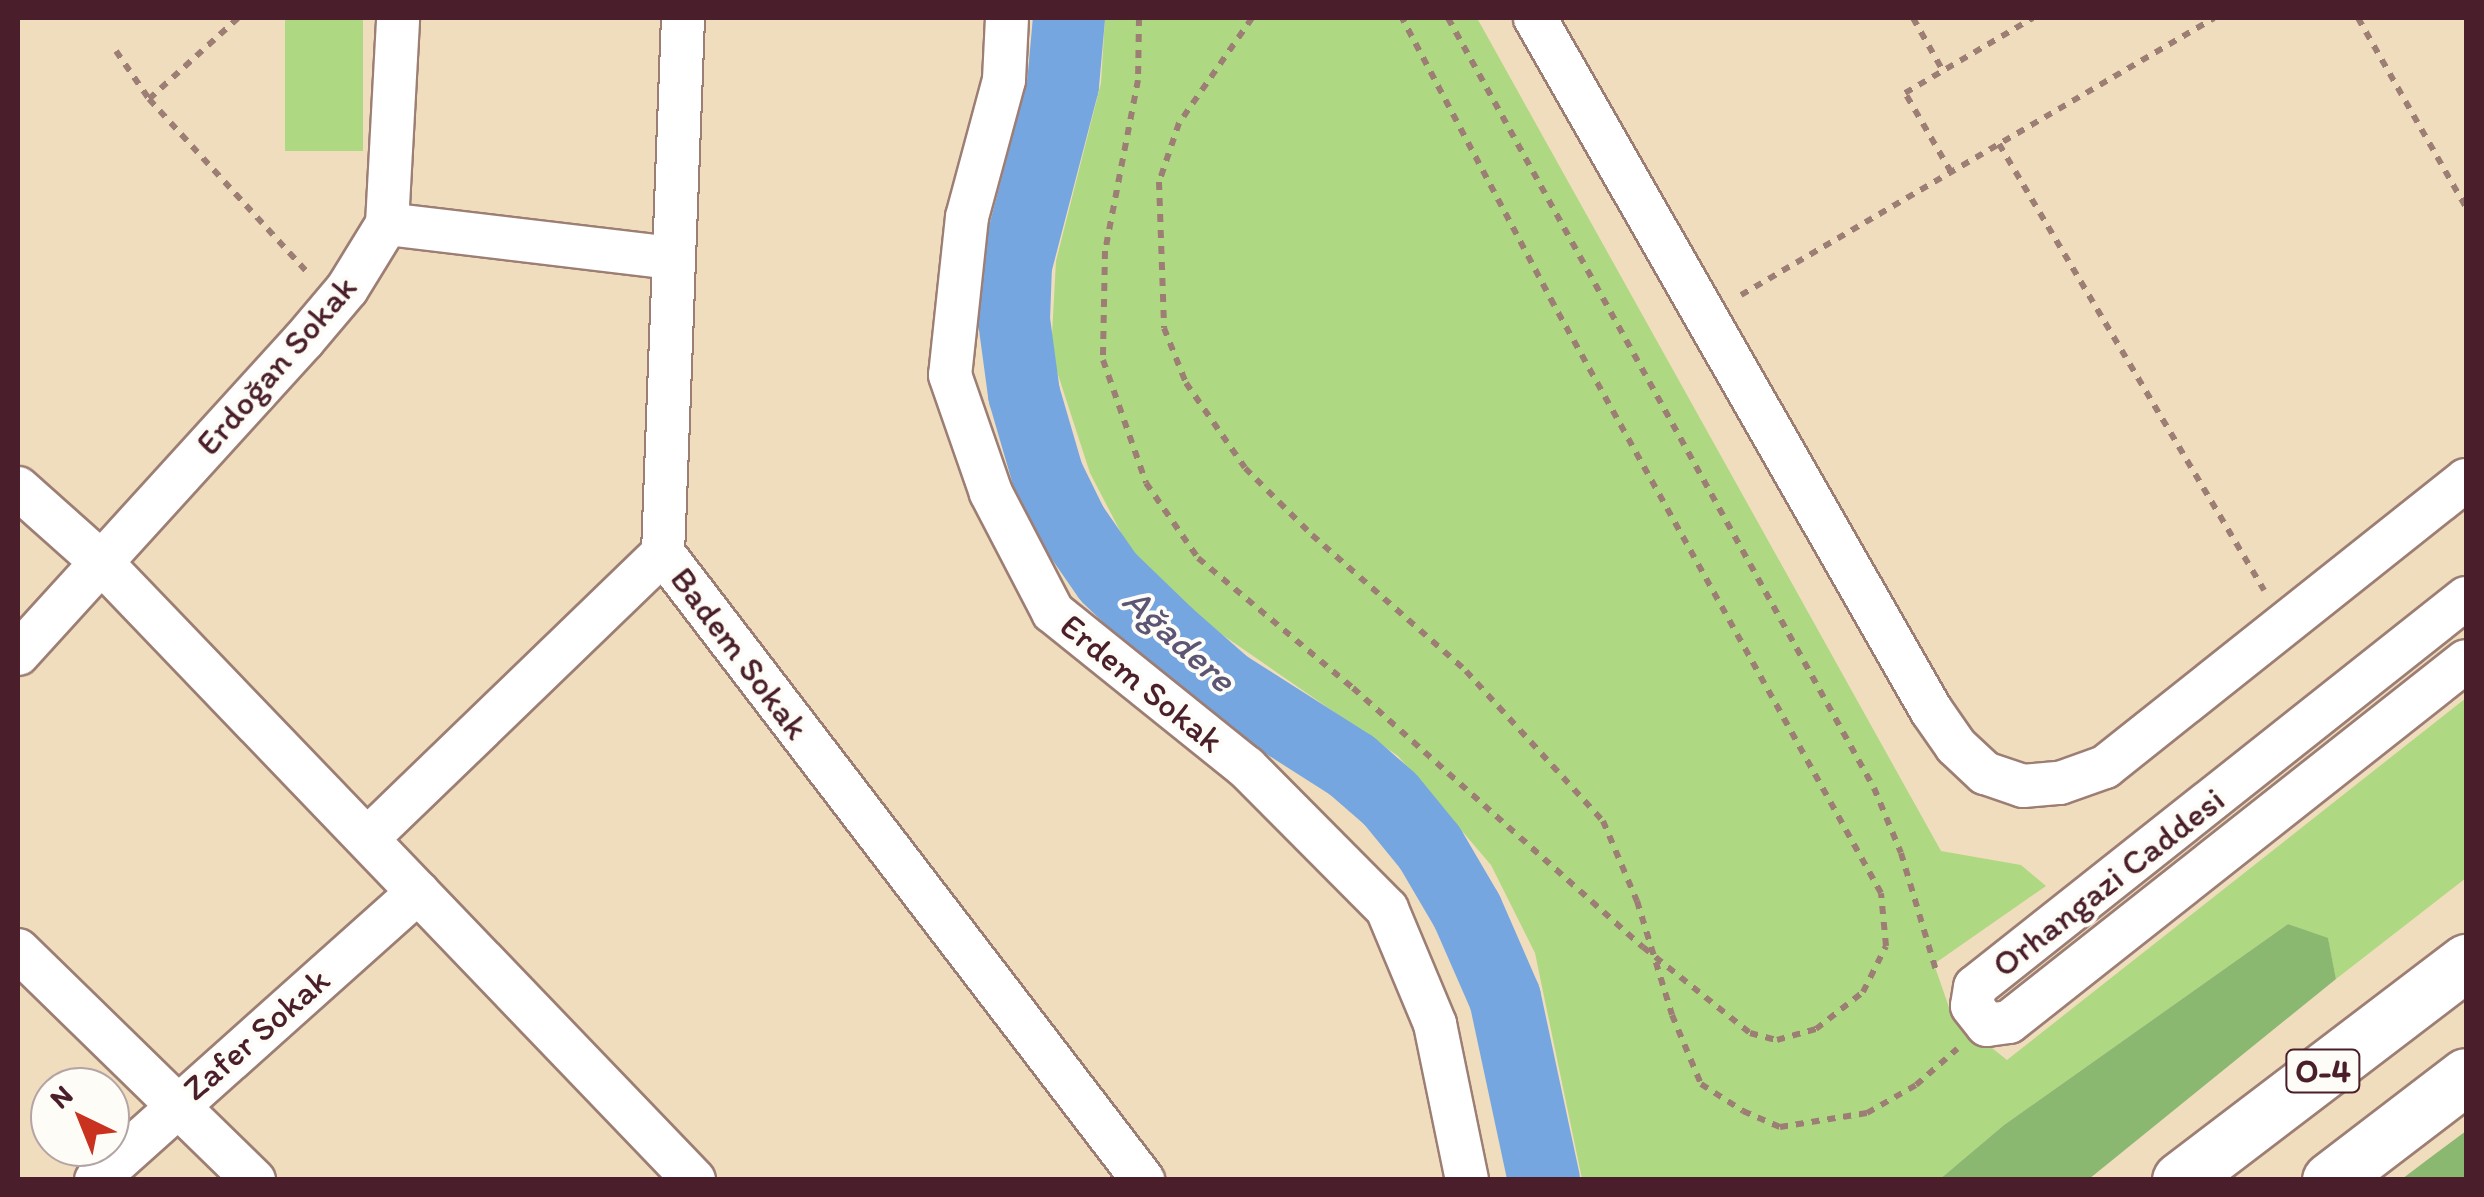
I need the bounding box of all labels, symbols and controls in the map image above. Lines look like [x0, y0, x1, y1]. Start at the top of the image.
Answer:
street label: Erdoğan Sokak [187, 267, 365, 463]
street label: Badem Sokak [662, 559, 818, 747]
water label: Ağadere [1113, 578, 1245, 702]
street label: Erdem Sokak [1052, 605, 1232, 761]
street label: Orhangazi Caddesi [1984, 778, 2232, 986]
street label: Zafer Sokak [174, 959, 338, 1109]
road number: O-4 [2283, 1044, 2363, 1098]
north arrow [30, 1067, 130, 1167]
text: N [42, 1078, 79, 1115]

